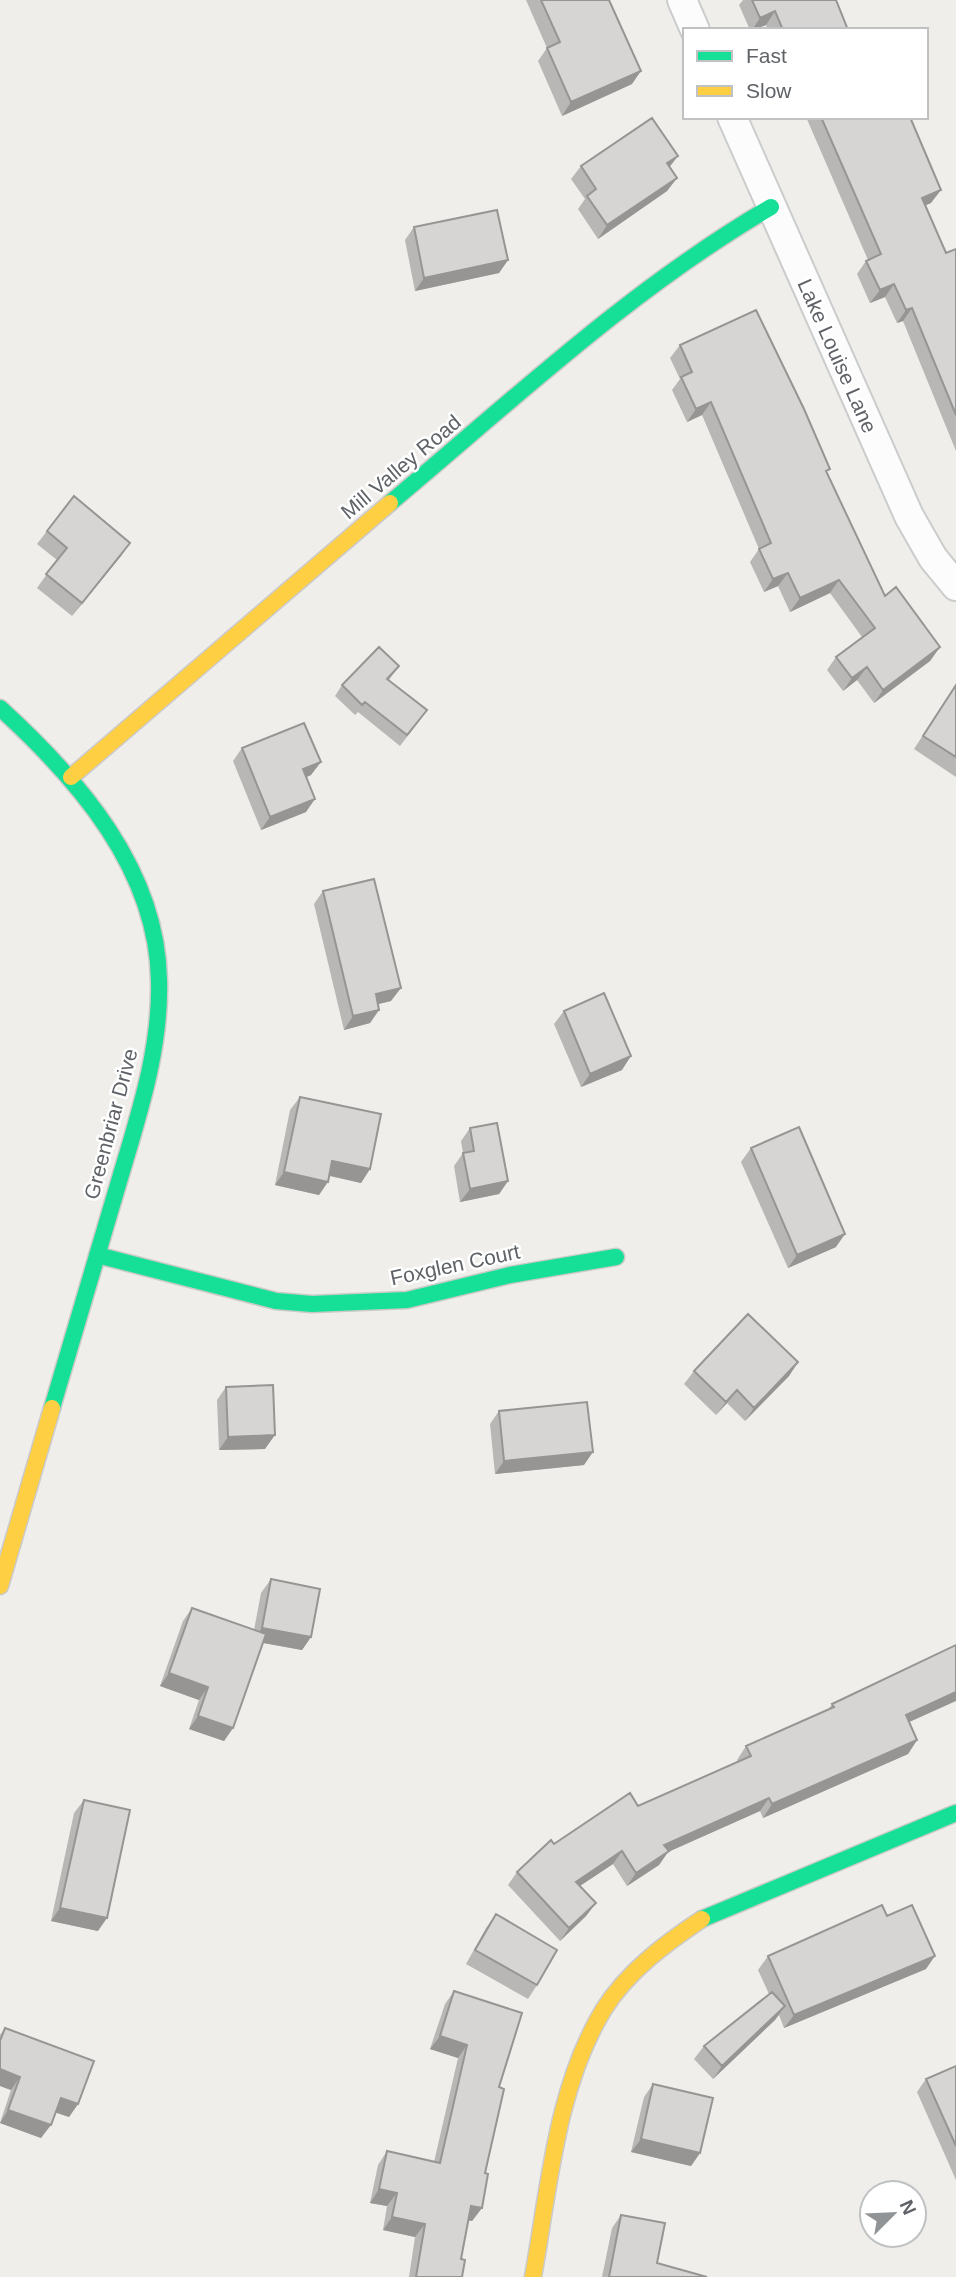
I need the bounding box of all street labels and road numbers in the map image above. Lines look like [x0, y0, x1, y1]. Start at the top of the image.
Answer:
street label: Lake Louise Lane [793, 275, 882, 436]
street label: Mill Valley Road [336, 410, 465, 523]
street label: Greenbriar Drive [79, 1046, 142, 1202]
street label: Foxglen Court [388, 1240, 522, 1289]

